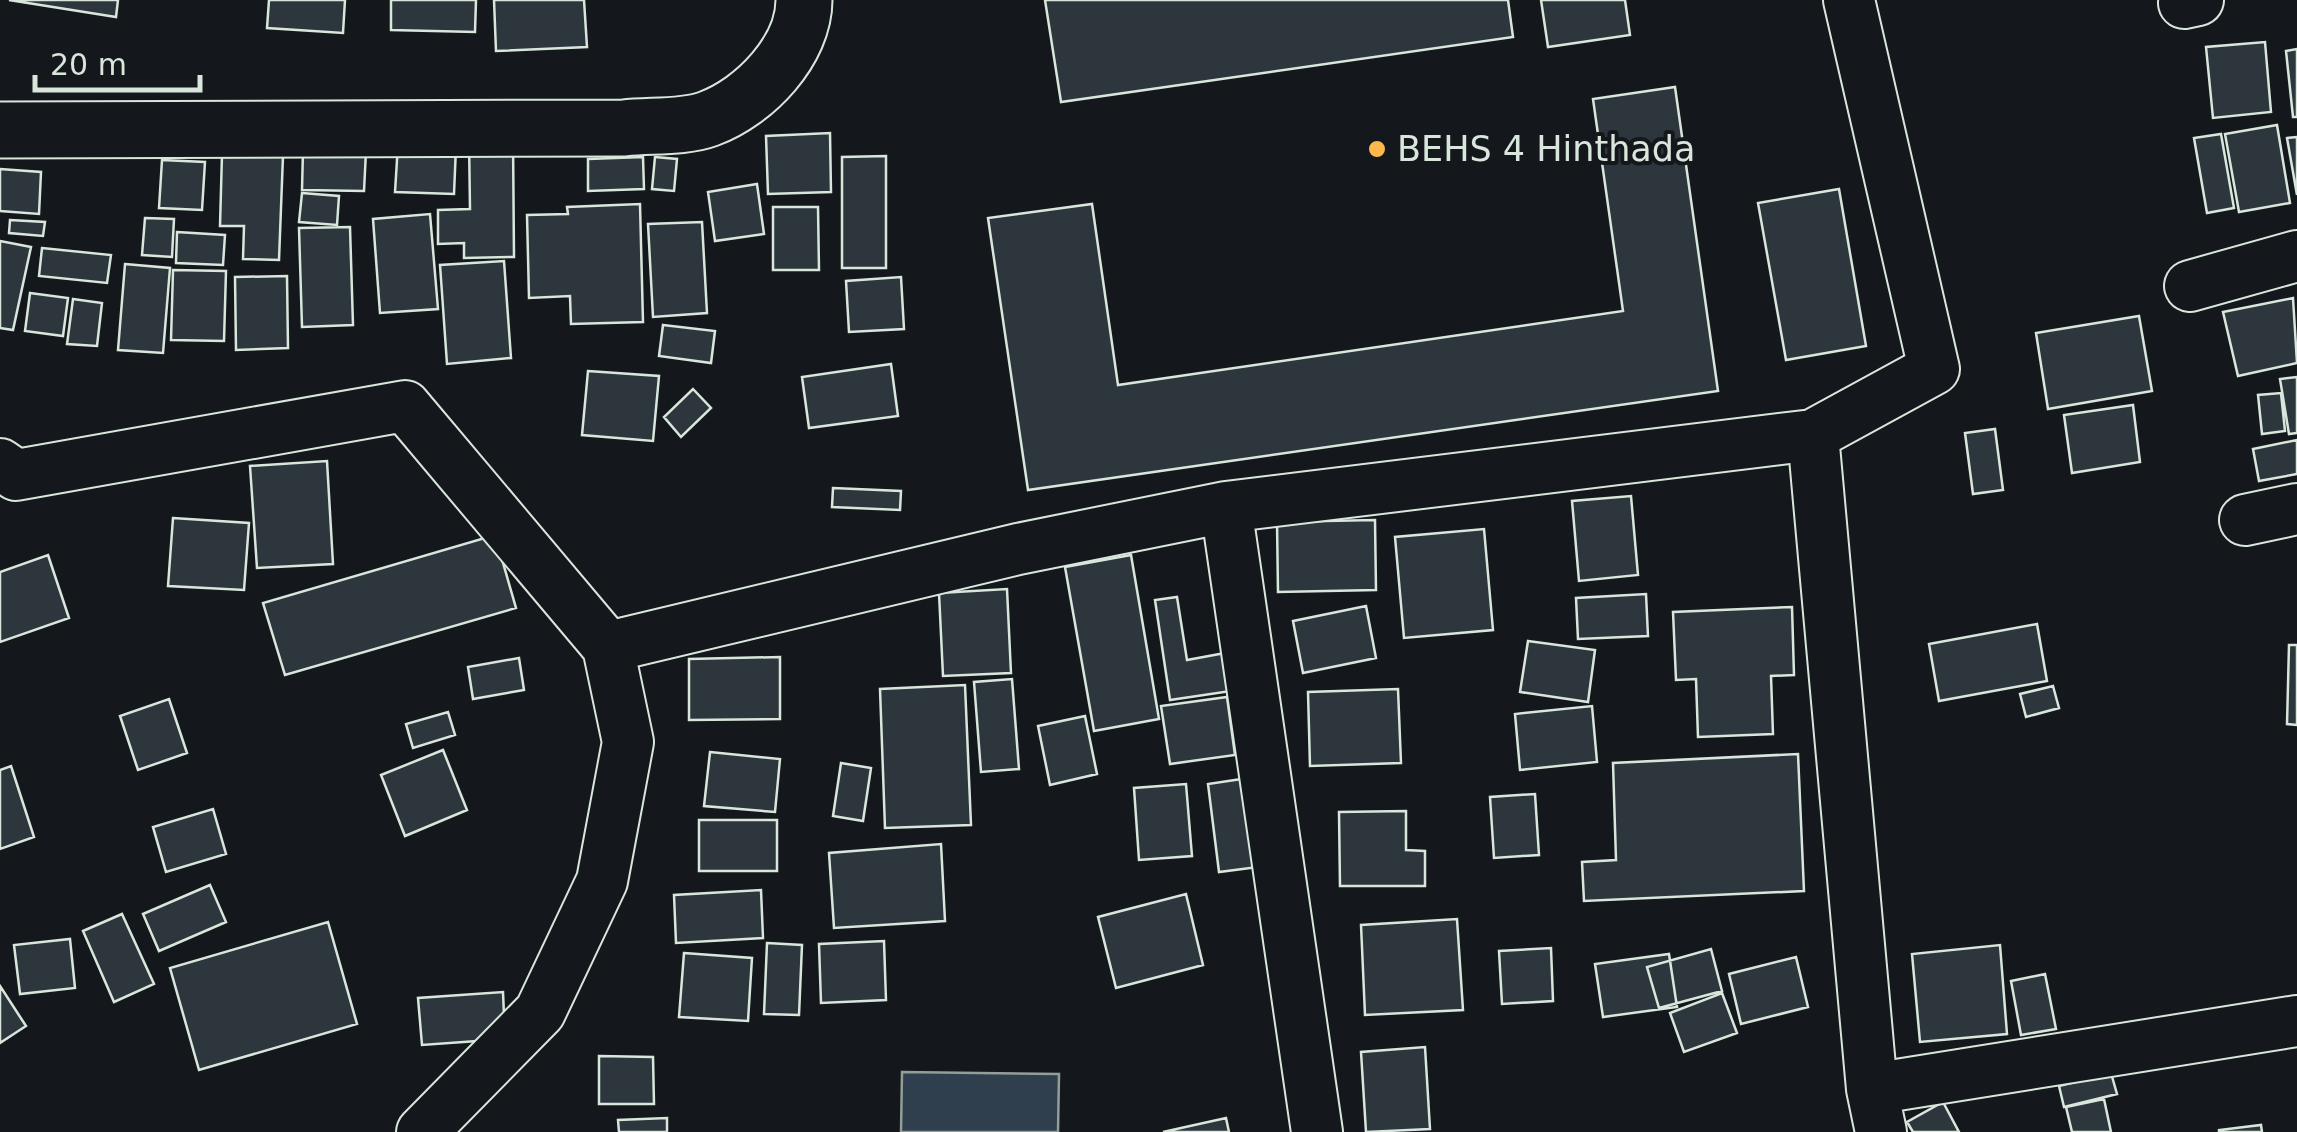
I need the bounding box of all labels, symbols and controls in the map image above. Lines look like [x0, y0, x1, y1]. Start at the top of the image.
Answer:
scale bar [35, 30, 200, 92]
text: 20 m [50, 47, 127, 82]
place label: BEHS 4 Hinthada [1397, 129, 1695, 169]
marker: BEHS 4 Hinthada [1366, 138, 1388, 160]

